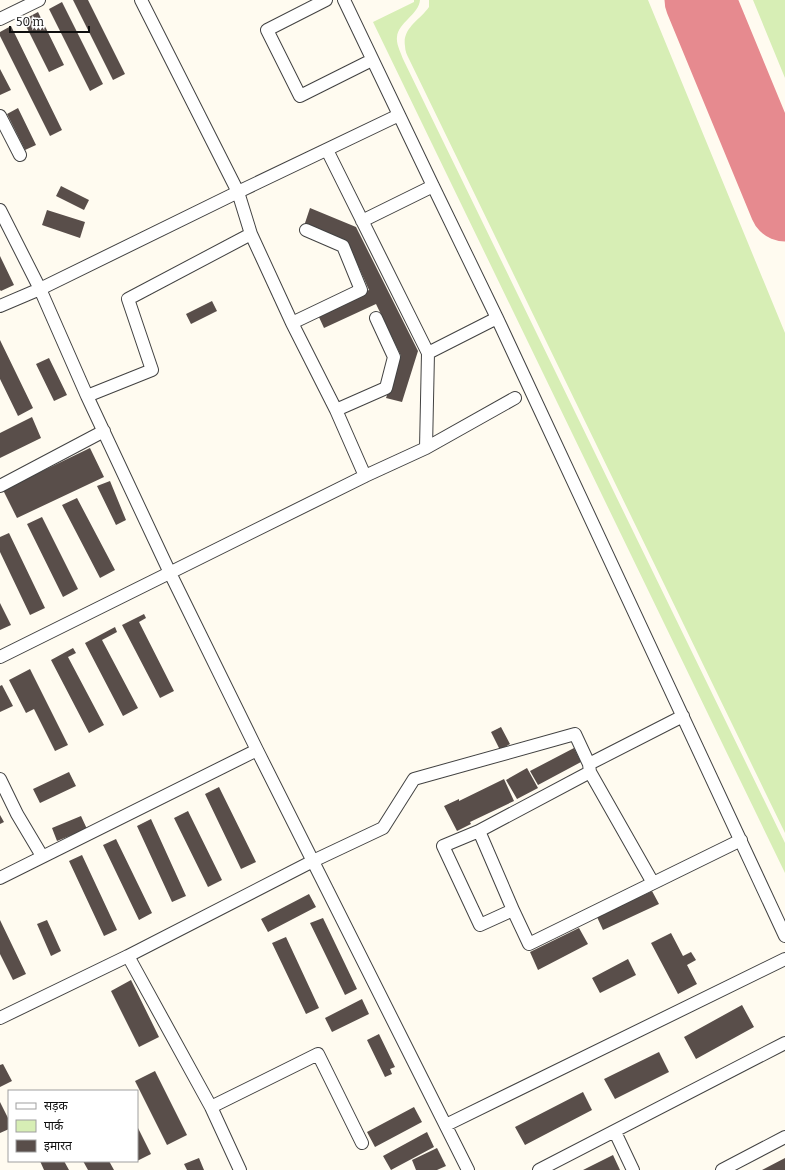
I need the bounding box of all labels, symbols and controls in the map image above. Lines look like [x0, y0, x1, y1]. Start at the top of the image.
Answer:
scale bar [10, 8, 89, 34]
text: 50 m [16, 15, 45, 29]
legend [8, 1090, 138, 1162]
text: सड़क [44, 1099, 69, 1113]
text: पार्क [44, 1119, 64, 1133]
text: इमारत [44, 1139, 73, 1153]

